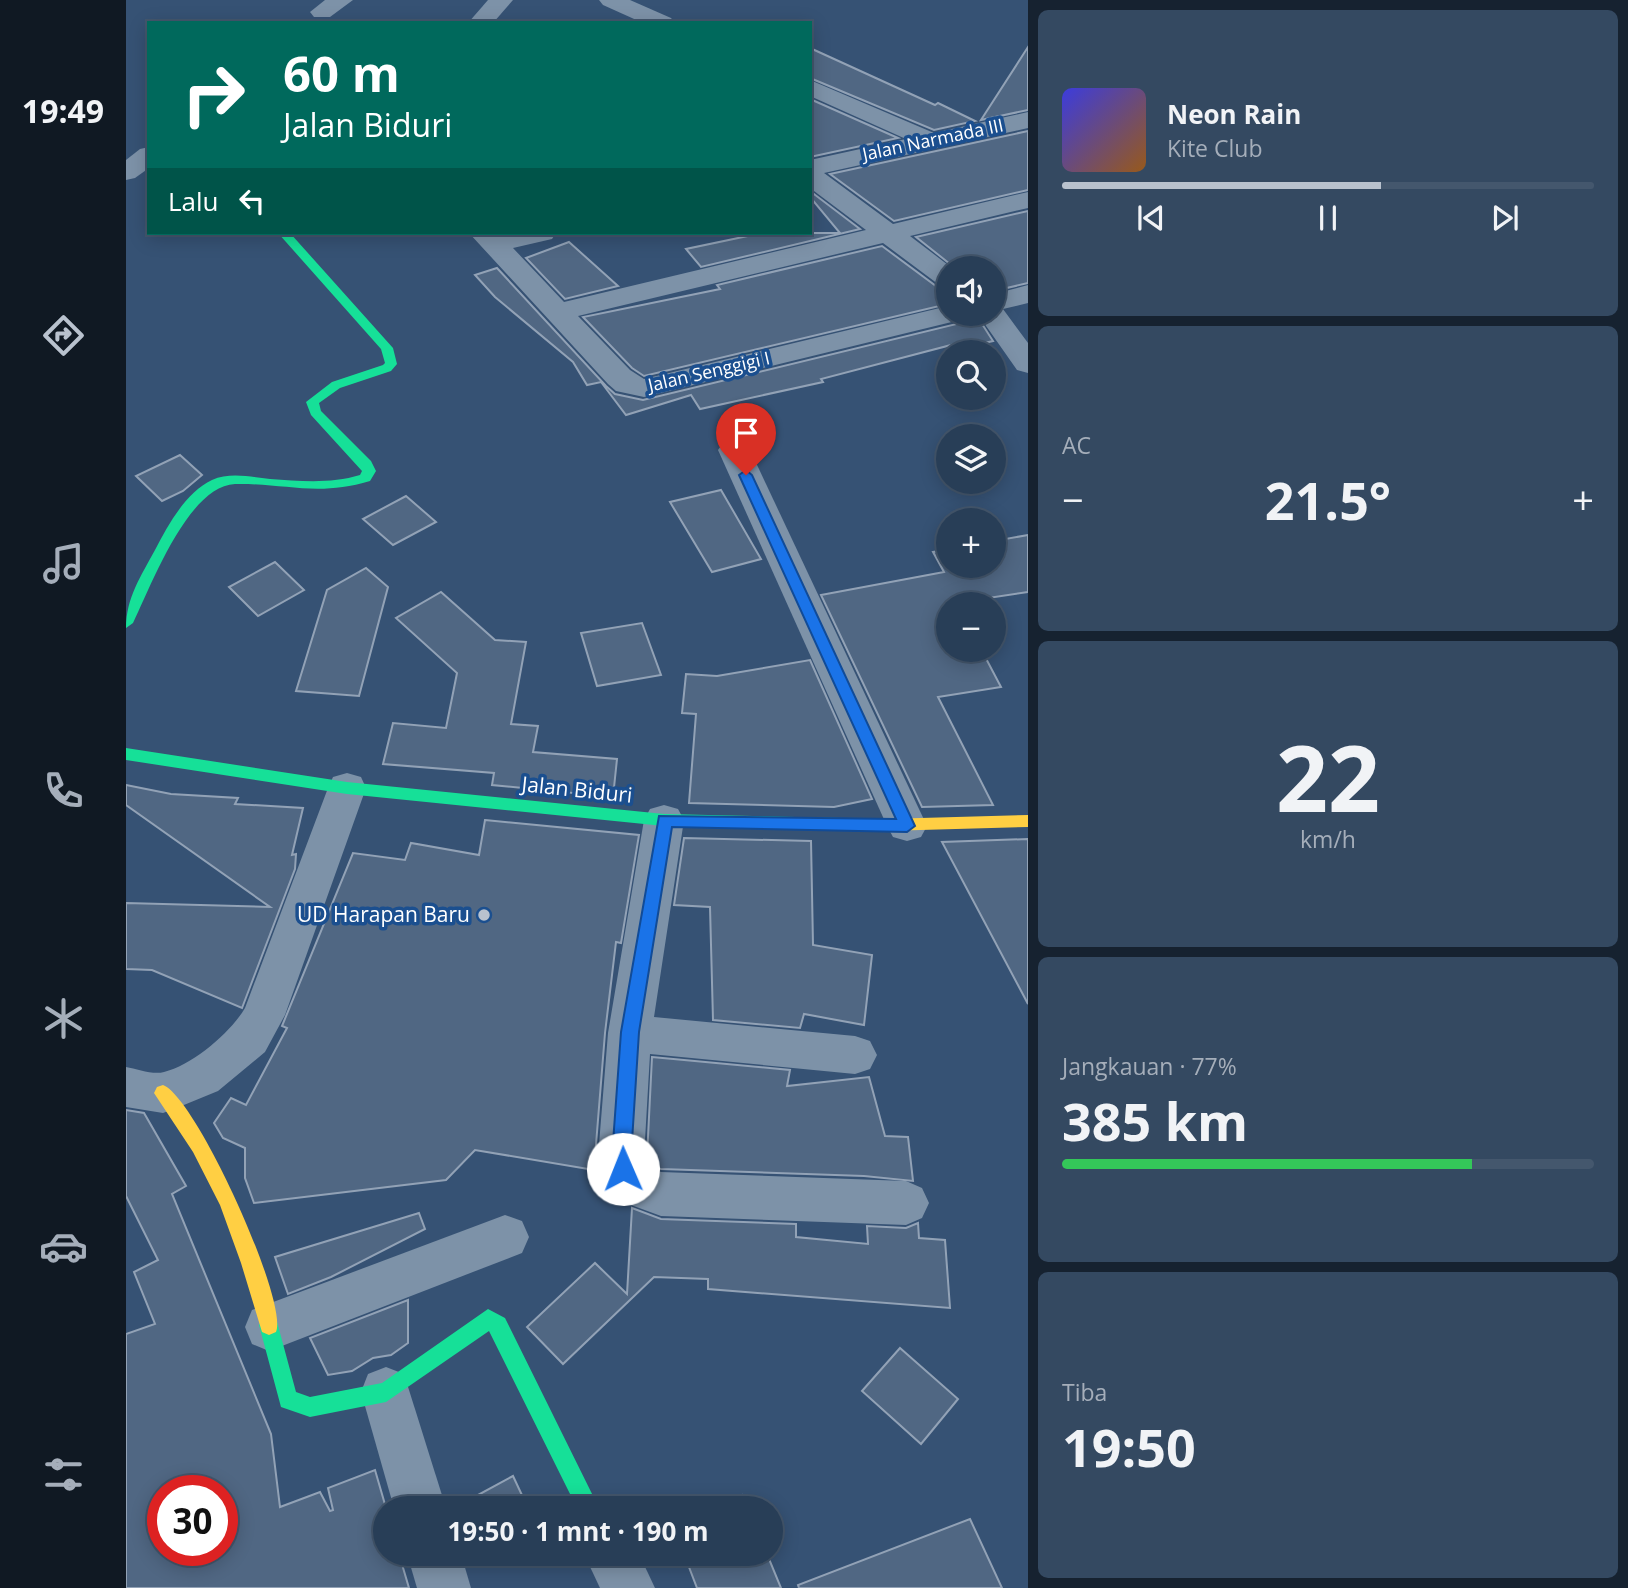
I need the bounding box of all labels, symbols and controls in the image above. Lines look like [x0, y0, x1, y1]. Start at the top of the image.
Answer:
text: 60 m [283, 40, 400, 106]
icon: right [168, 49, 259, 140]
text: 19:49 [22, 89, 104, 132]
text: Neon Rain [1167, 96, 1301, 132]
text: Jalan Biduri [283, 103, 452, 146]
street label: Jalan Narmada III [858, 112, 1005, 166]
text: Kite Club [1167, 132, 1262, 164]
icon: left [233, 182, 271, 220]
text: Lalu [168, 183, 219, 219]
icon: previous [1132, 199, 1170, 237]
icon: pause [1309, 199, 1347, 237]
icon: next [1486, 199, 1524, 237]
map controls [936, 256, 1006, 662]
button: sound [936, 256, 1006, 326]
icon: directions [39, 311, 88, 360]
button: search [936, 340, 1006, 410]
street label: Jalan Senggigi I [644, 345, 772, 397]
pin [716, 403, 776, 475]
icon: arrive [727, 414, 765, 452]
button: layers [936, 424, 1006, 494]
text: AC [1062, 429, 1091, 461]
text: 21.5° [1265, 464, 1391, 535]
text: − [1062, 473, 1084, 525]
text: + [1572, 473, 1594, 525]
button: + [936, 508, 1006, 578]
icon: music [39, 539, 88, 588]
button: − [936, 592, 1006, 662]
text: 22 [1276, 715, 1380, 839]
icon: phone [39, 766, 88, 815]
street label: Jalan Biduri [518, 769, 634, 809]
text: km/h [1300, 823, 1356, 855]
place label: UD Harapan Baru [297, 900, 470, 928]
marker: UD Harapan Baru [476, 907, 492, 923]
icon: climate [39, 994, 88, 1043]
text: Jangkauan · 77% [1062, 1050, 1237, 1082]
text: 385 km [1062, 1085, 1248, 1156]
position arrow [586, 1132, 660, 1206]
icon: car [39, 1222, 88, 1271]
text: Tiba [1062, 1376, 1107, 1408]
text: 19:50 [1062, 1411, 1196, 1482]
icon: filters [39, 1450, 88, 1499]
speed limit sign: 30 [147, 1475, 238, 1566]
text: 19:50 · 1 mnt · 190 m [447, 1513, 709, 1549]

